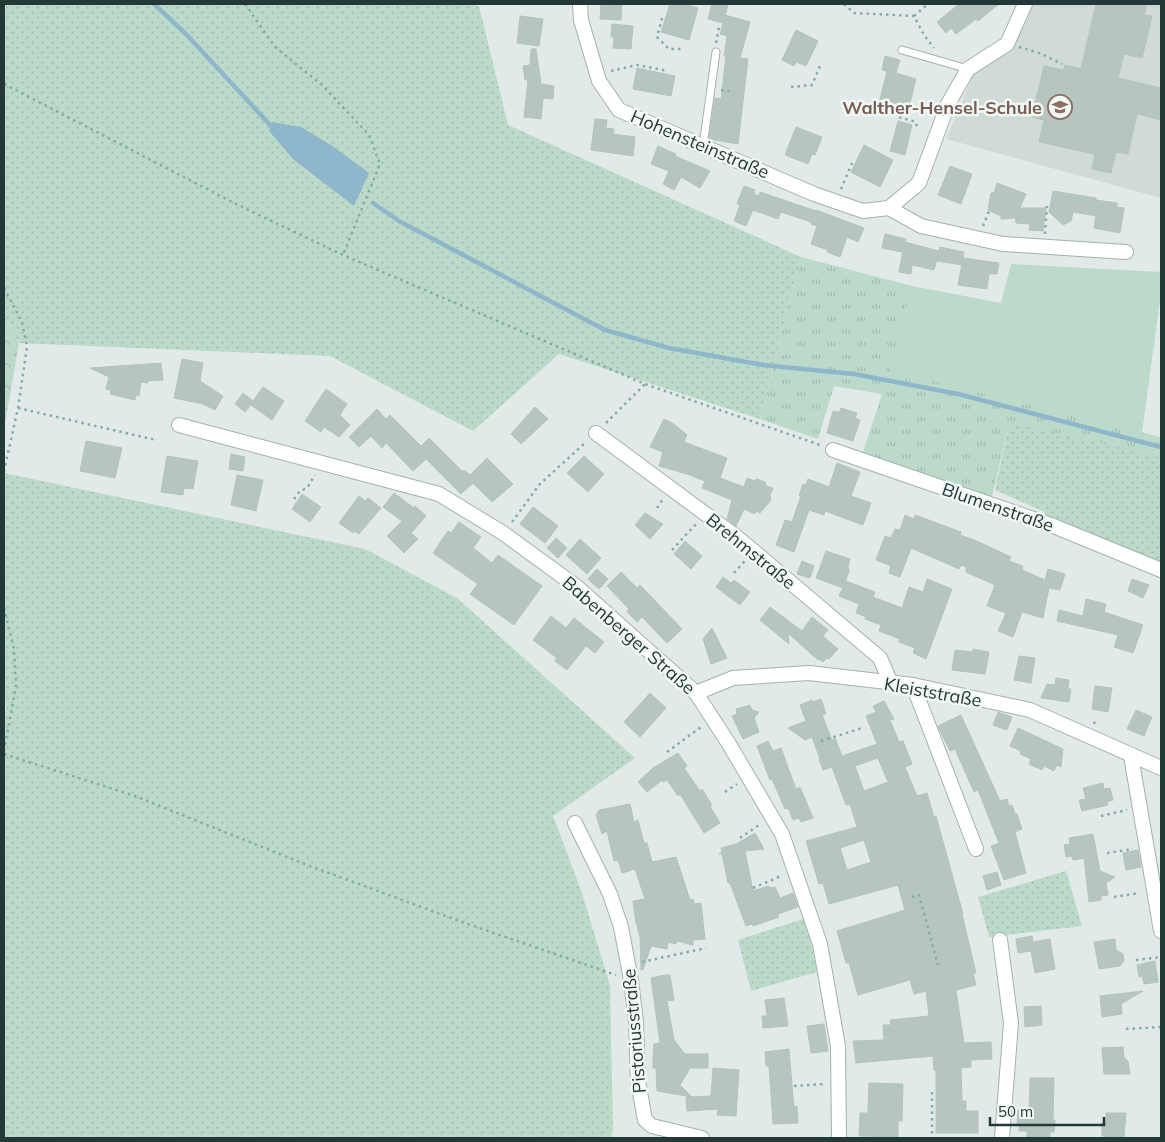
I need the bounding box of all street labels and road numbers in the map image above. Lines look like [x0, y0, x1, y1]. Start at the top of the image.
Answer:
street label: Hohensteinstraße [627, 104, 773, 184]
street label: Blumenstraße [939, 477, 1057, 537]
street label: Brehmstraße [702, 508, 800, 594]
street label: Babenberger Straße [558, 571, 700, 699]
street label: Kleiststraße [883, 672, 983, 712]
street label: Pistoriusstraße [617, 968, 651, 1094]

